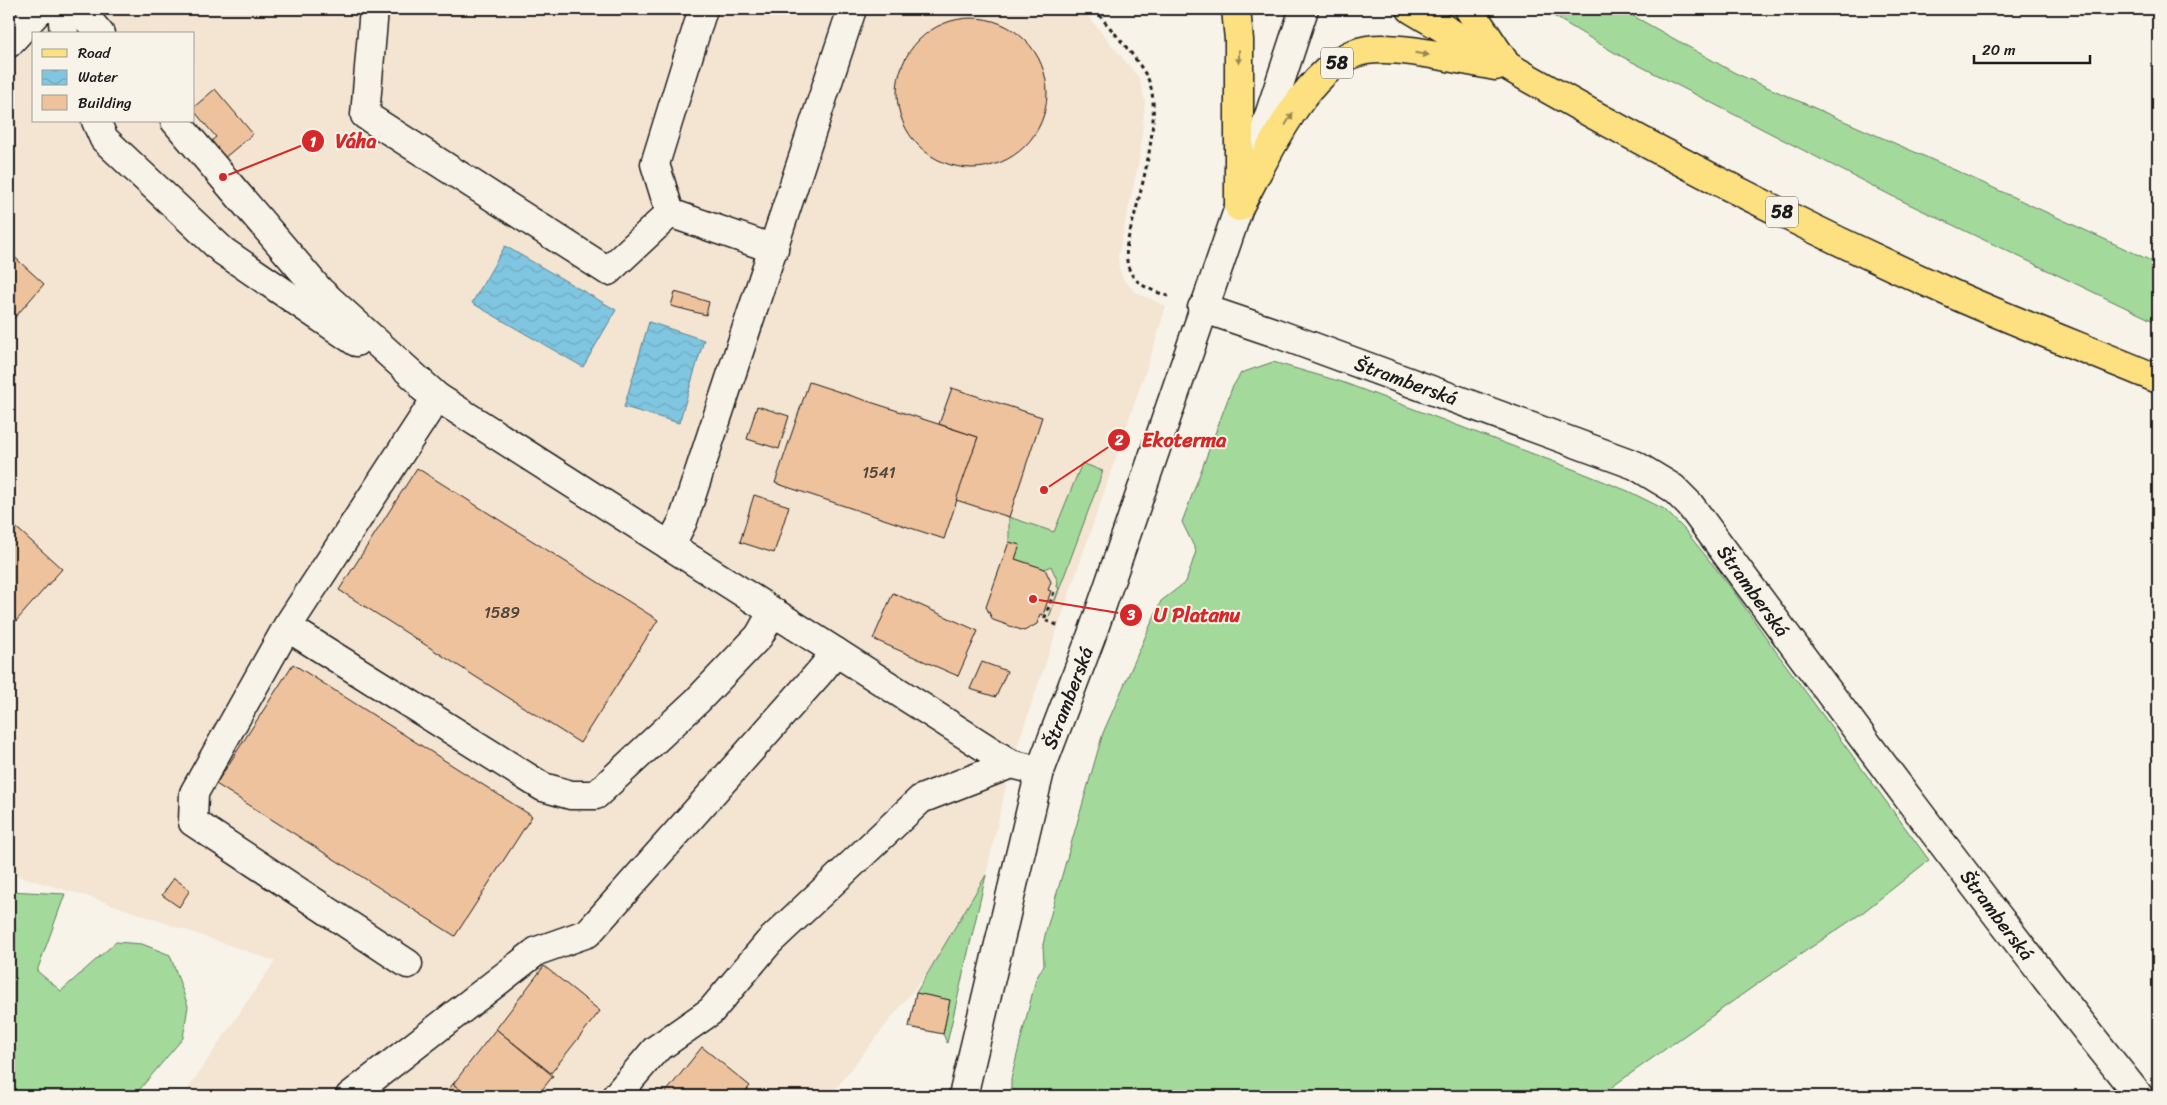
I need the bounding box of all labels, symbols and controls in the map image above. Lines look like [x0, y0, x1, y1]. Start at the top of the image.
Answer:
legend [32, 32, 195, 122]
scale bar [1974, 32, 2091, 64]
text: 20 m [1982, 37, 2016, 63]
text: Road [78, 40, 111, 66]
road number: 58 [1321, 48, 1353, 78]
one-way arrow [1235, 50, 1243, 66]
one-way arrow [1414, 50, 1430, 58]
text: Water [78, 64, 118, 90]
text: Building [78, 90, 132, 116]
one-way arrow [1284, 112, 1293, 125]
callout: Váha [301, 124, 387, 159]
text: Váha [335, 124, 377, 159]
text: 1 [310, 129, 317, 155]
road number: 58 [1766, 196, 1798, 228]
street label: Štramberská [1350, 347, 1463, 415]
callout: Ekoterma [1106, 422, 1236, 457]
text: Ekoterma [1142, 423, 1227, 458]
text: 2 [1114, 427, 1124, 453]
house number: 1541 [862, 458, 896, 487]
street label: Štramberská [1708, 538, 1798, 645]
callout: U Platanu [1119, 597, 1250, 632]
house number: 1589 [484, 598, 520, 627]
text: U Platanu [1154, 598, 1241, 633]
text: 3 [1126, 602, 1136, 628]
street label: Štramberská [1033, 641, 1103, 754]
street label: Štramberská [1951, 862, 2043, 968]

